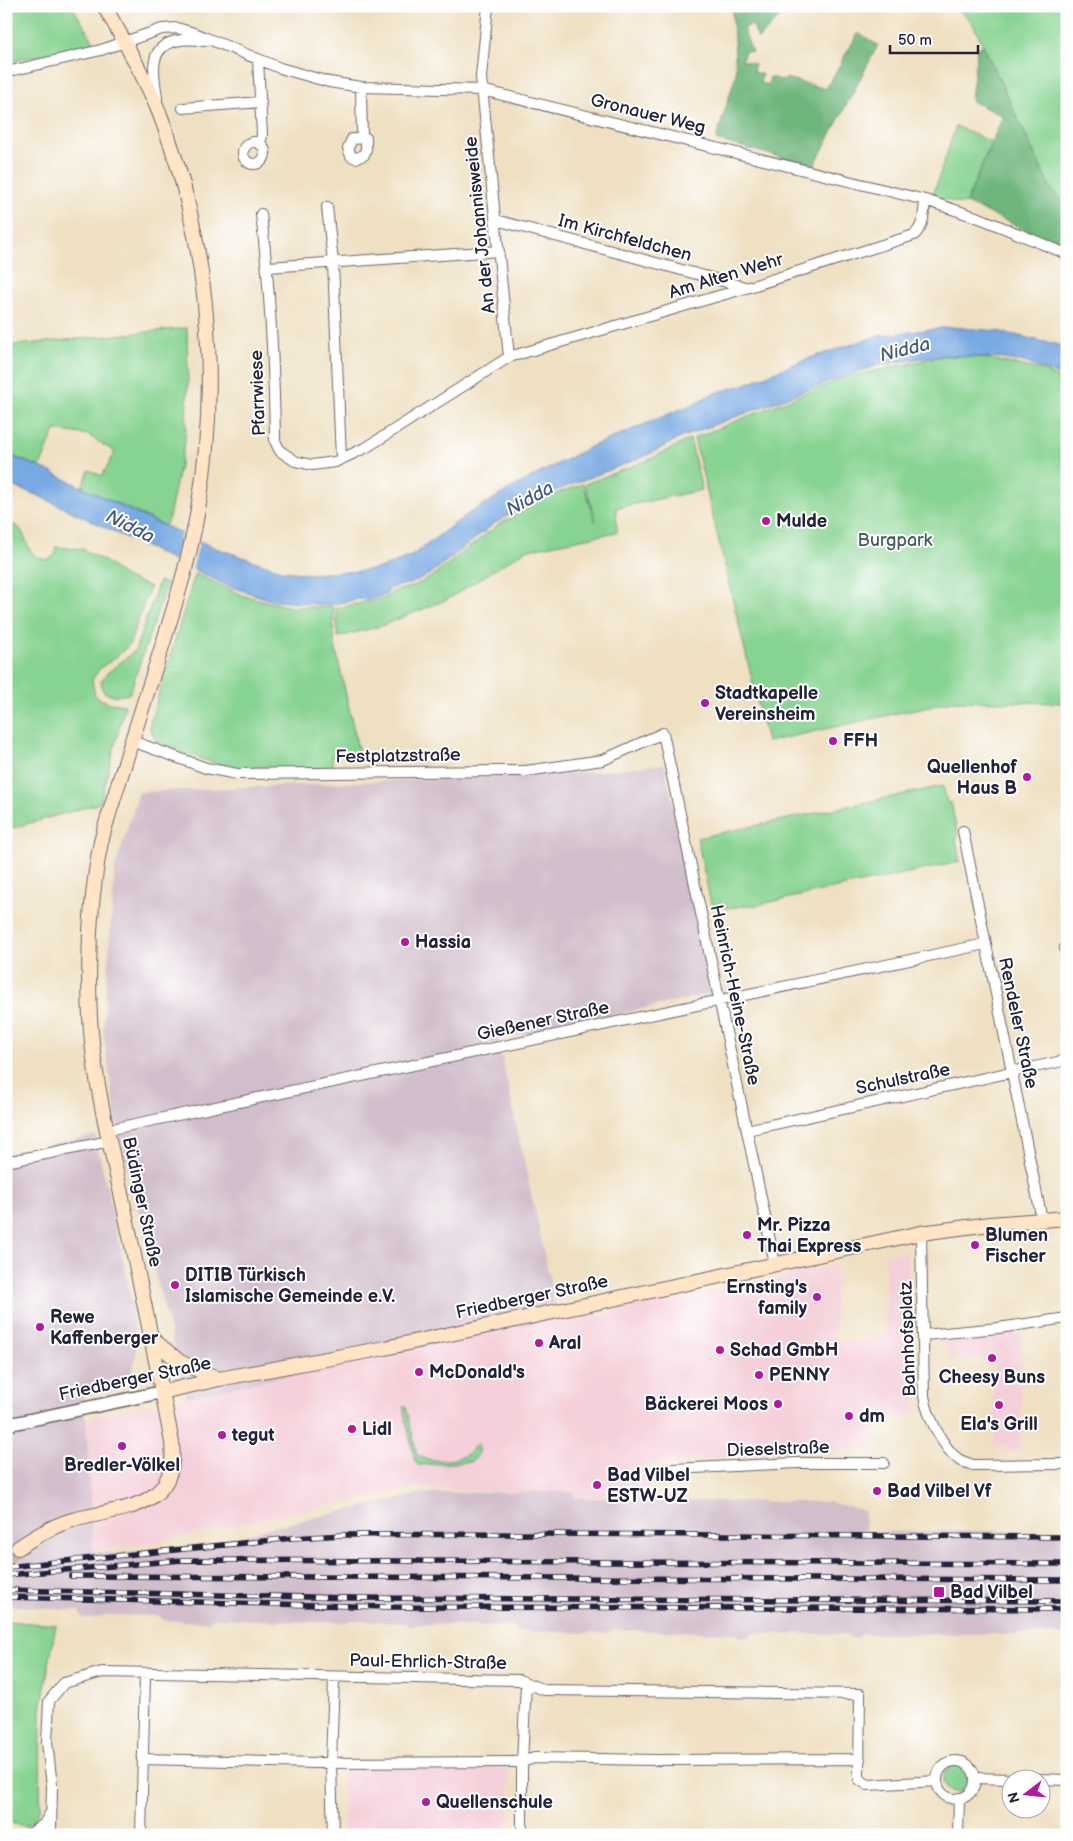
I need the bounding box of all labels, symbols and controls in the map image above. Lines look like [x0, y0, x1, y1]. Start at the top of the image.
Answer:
scale bar [890, 22, 978, 54]
text: 50 m [898, 31, 932, 50]
street label: Gronauer Weg [588, 90, 708, 138]
street label: An der Johannisweide [460, 135, 500, 315]
street label: Im Kirchfeldchen [556, 210, 694, 266]
street label: Am Alten Wehr [666, 249, 786, 303]
water label: Nidda [877, 333, 933, 367]
street label: Pfarrwiese [246, 349, 270, 436]
water label: Nidda [502, 477, 558, 521]
water label: Nidda [102, 505, 158, 549]
place label: Mulde [776, 511, 827, 532]
marker: Mulde [760, 515, 772, 527]
park label: Burgpark [858, 530, 933, 551]
place label: Stadtkapelle Vereinsheim [715, 683, 818, 725]
marker: Stadtkapelle Vereinsheim [699, 697, 711, 709]
place label: FFH [843, 731, 878, 752]
marker: FFH [827, 735, 839, 747]
street label: Festplatzstraße [335, 744, 461, 768]
place label: Quellenhof Haus B [927, 757, 1017, 799]
marker: Quellenhof Haus B [1021, 771, 1033, 783]
street label: Heinrich-Heine-Straße [706, 903, 764, 1087]
place label: Hassia [415, 932, 471, 953]
marker: Hassia [399, 936, 411, 948]
street label: Rendeler Straße [994, 955, 1042, 1091]
street label: Gießener Straße [475, 997, 611, 1045]
street label: Schulstraße [854, 1059, 952, 1099]
street label: Büdinger Straße [118, 1135, 166, 1269]
place label: Mr. Pizza Thai Express [757, 1215, 862, 1257]
place label: Blumen Fischer [985, 1225, 1048, 1267]
marker: Mr. Pizza Thai Express [741, 1229, 753, 1241]
marker: Blumen Fischer [969, 1239, 981, 1251]
place label: DITIB Türkisch Islamische Gemeinde e.V. [185, 1265, 395, 1307]
street label: Friedberger Straße [454, 1271, 610, 1323]
place label: Ernsting's family [726, 1277, 808, 1319]
marker: DITIB Türkisch Islamische Gemeinde e.V. [169, 1279, 181, 1291]
street label: Bahnhofsplatz [895, 1281, 921, 1397]
marker: Ernsting's family [811, 1291, 823, 1303]
place label: Rewe Kaffenberger [50, 1307, 159, 1349]
marker: Rewe Kaffenberger [34, 1321, 46, 1333]
place label: Aral [548, 1333, 581, 1354]
marker: Aral [533, 1337, 545, 1349]
place label: Schad GmbH [730, 1340, 838, 1361]
marker: Schad GmbH [714, 1344, 726, 1356]
marker: Cheesy Buns [986, 1352, 998, 1364]
street label: Friedberger Straße [57, 1353, 213, 1405]
place label: McDonald's [429, 1362, 525, 1383]
place label: PENNY [769, 1365, 830, 1386]
marker: McDonald's [413, 1366, 425, 1378]
place label: Cheesy Buns [939, 1367, 1045, 1388]
marker: PENNY [753, 1369, 765, 1381]
place label: Bäckerei Moos [644, 1394, 768, 1415]
marker: Bäckerei Moos [772, 1398, 784, 1410]
marker: Ela's Grill [993, 1399, 1005, 1411]
place label: dm [859, 1406, 885, 1427]
marker: dm [843, 1410, 855, 1422]
place label: Ela's Grill [960, 1414, 1038, 1435]
place label: Lidl [362, 1419, 392, 1440]
marker: Lidl [346, 1423, 358, 1435]
place label: tegut [231, 1425, 274, 1446]
marker: tegut [216, 1429, 228, 1441]
street label: Dieselstraße [726, 1437, 830, 1461]
marker: Bredler-Völkel [116, 1440, 128, 1452]
place label: Bredler-Völkel [64, 1455, 180, 1476]
place label: Bad Vilbel ESTW-UZ [607, 1465, 690, 1507]
marker: Bad Vilbel ESTW-UZ [591, 1479, 603, 1491]
place label: Bad Vilbel Vf [887, 1481, 992, 1502]
marker: Bad Vilbel Vf [871, 1485, 883, 1497]
place label: Bad Vilbel [950, 1582, 1033, 1603]
marker: Bad Vilbel [932, 1585, 946, 1599]
street label: Paul-Ehrlich-Straße [349, 1650, 507, 1674]
north arrow [1000, 1768, 1050, 1818]
text: N [1004, 1790, 1024, 1805]
place label: Quellenschule [436, 1792, 553, 1813]
marker: Quellenschule [420, 1796, 432, 1808]

